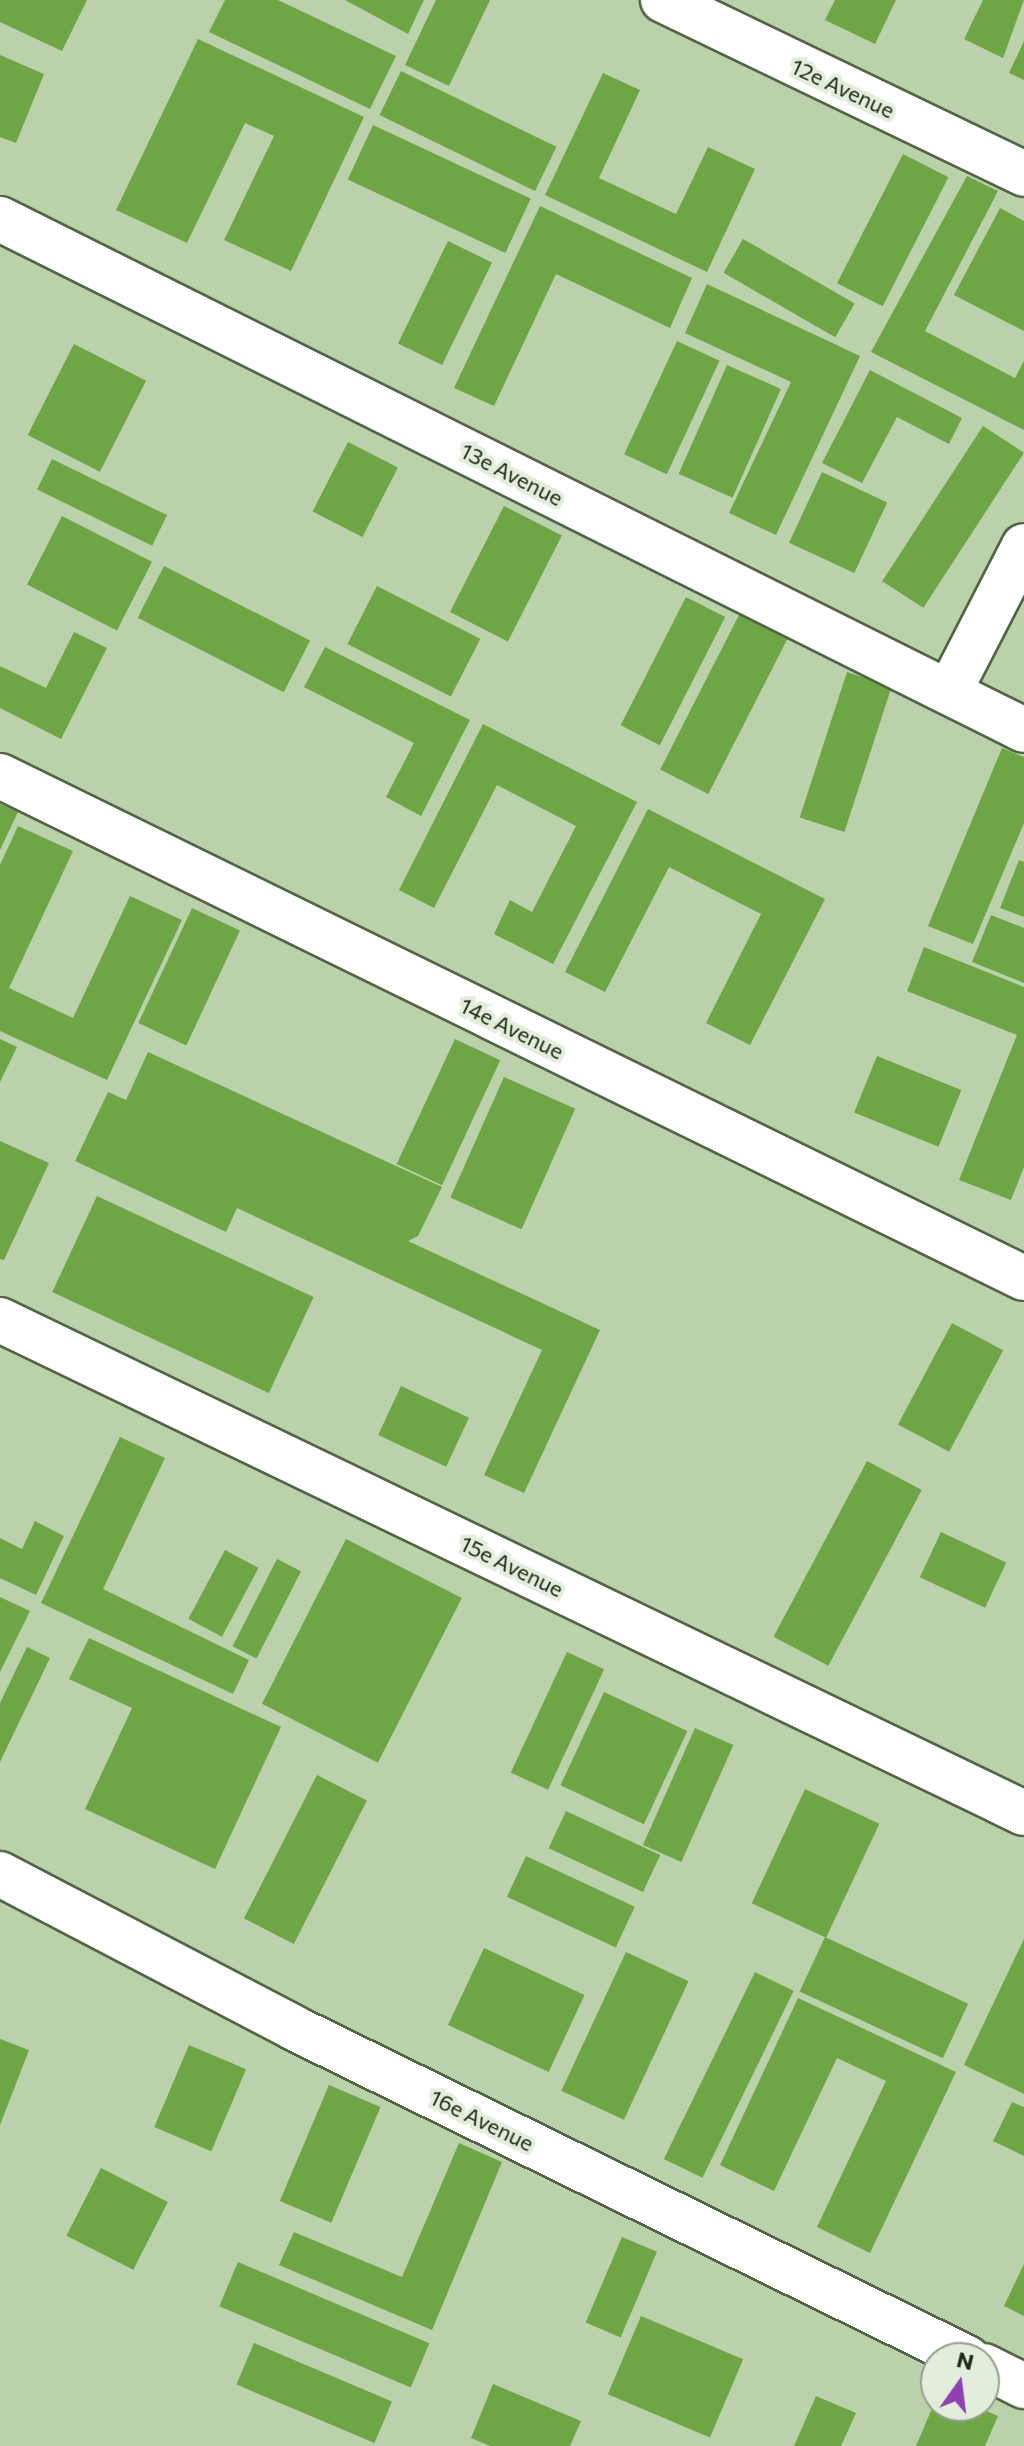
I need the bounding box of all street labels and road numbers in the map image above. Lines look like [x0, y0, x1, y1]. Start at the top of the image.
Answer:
street label: 12e Avenue [787, 53, 899, 123]
street label: 13e Avenue [457, 437, 567, 511]
street label: 14e Avenue [456, 992, 568, 1064]
street label: 15e Avenue [456, 1530, 568, 1602]
street label: 16e Avenue [426, 2084, 538, 2156]

